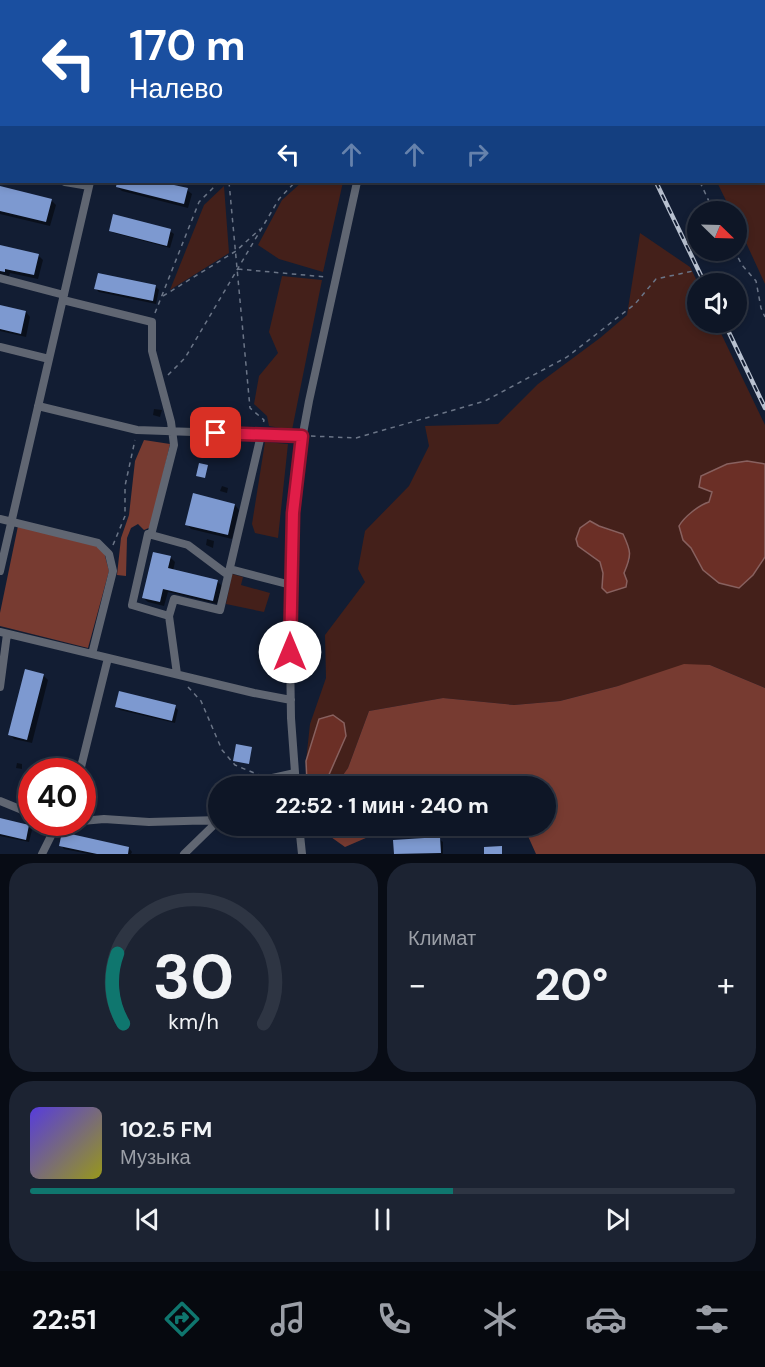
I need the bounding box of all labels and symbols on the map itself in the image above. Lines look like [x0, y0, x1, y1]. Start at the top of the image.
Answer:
north arrow [687, 201, 747, 261]
pin [190, 407, 241, 458]
position arrow [258, 620, 322, 684]
speed limit sign: 40 [18, 758, 96, 836]

